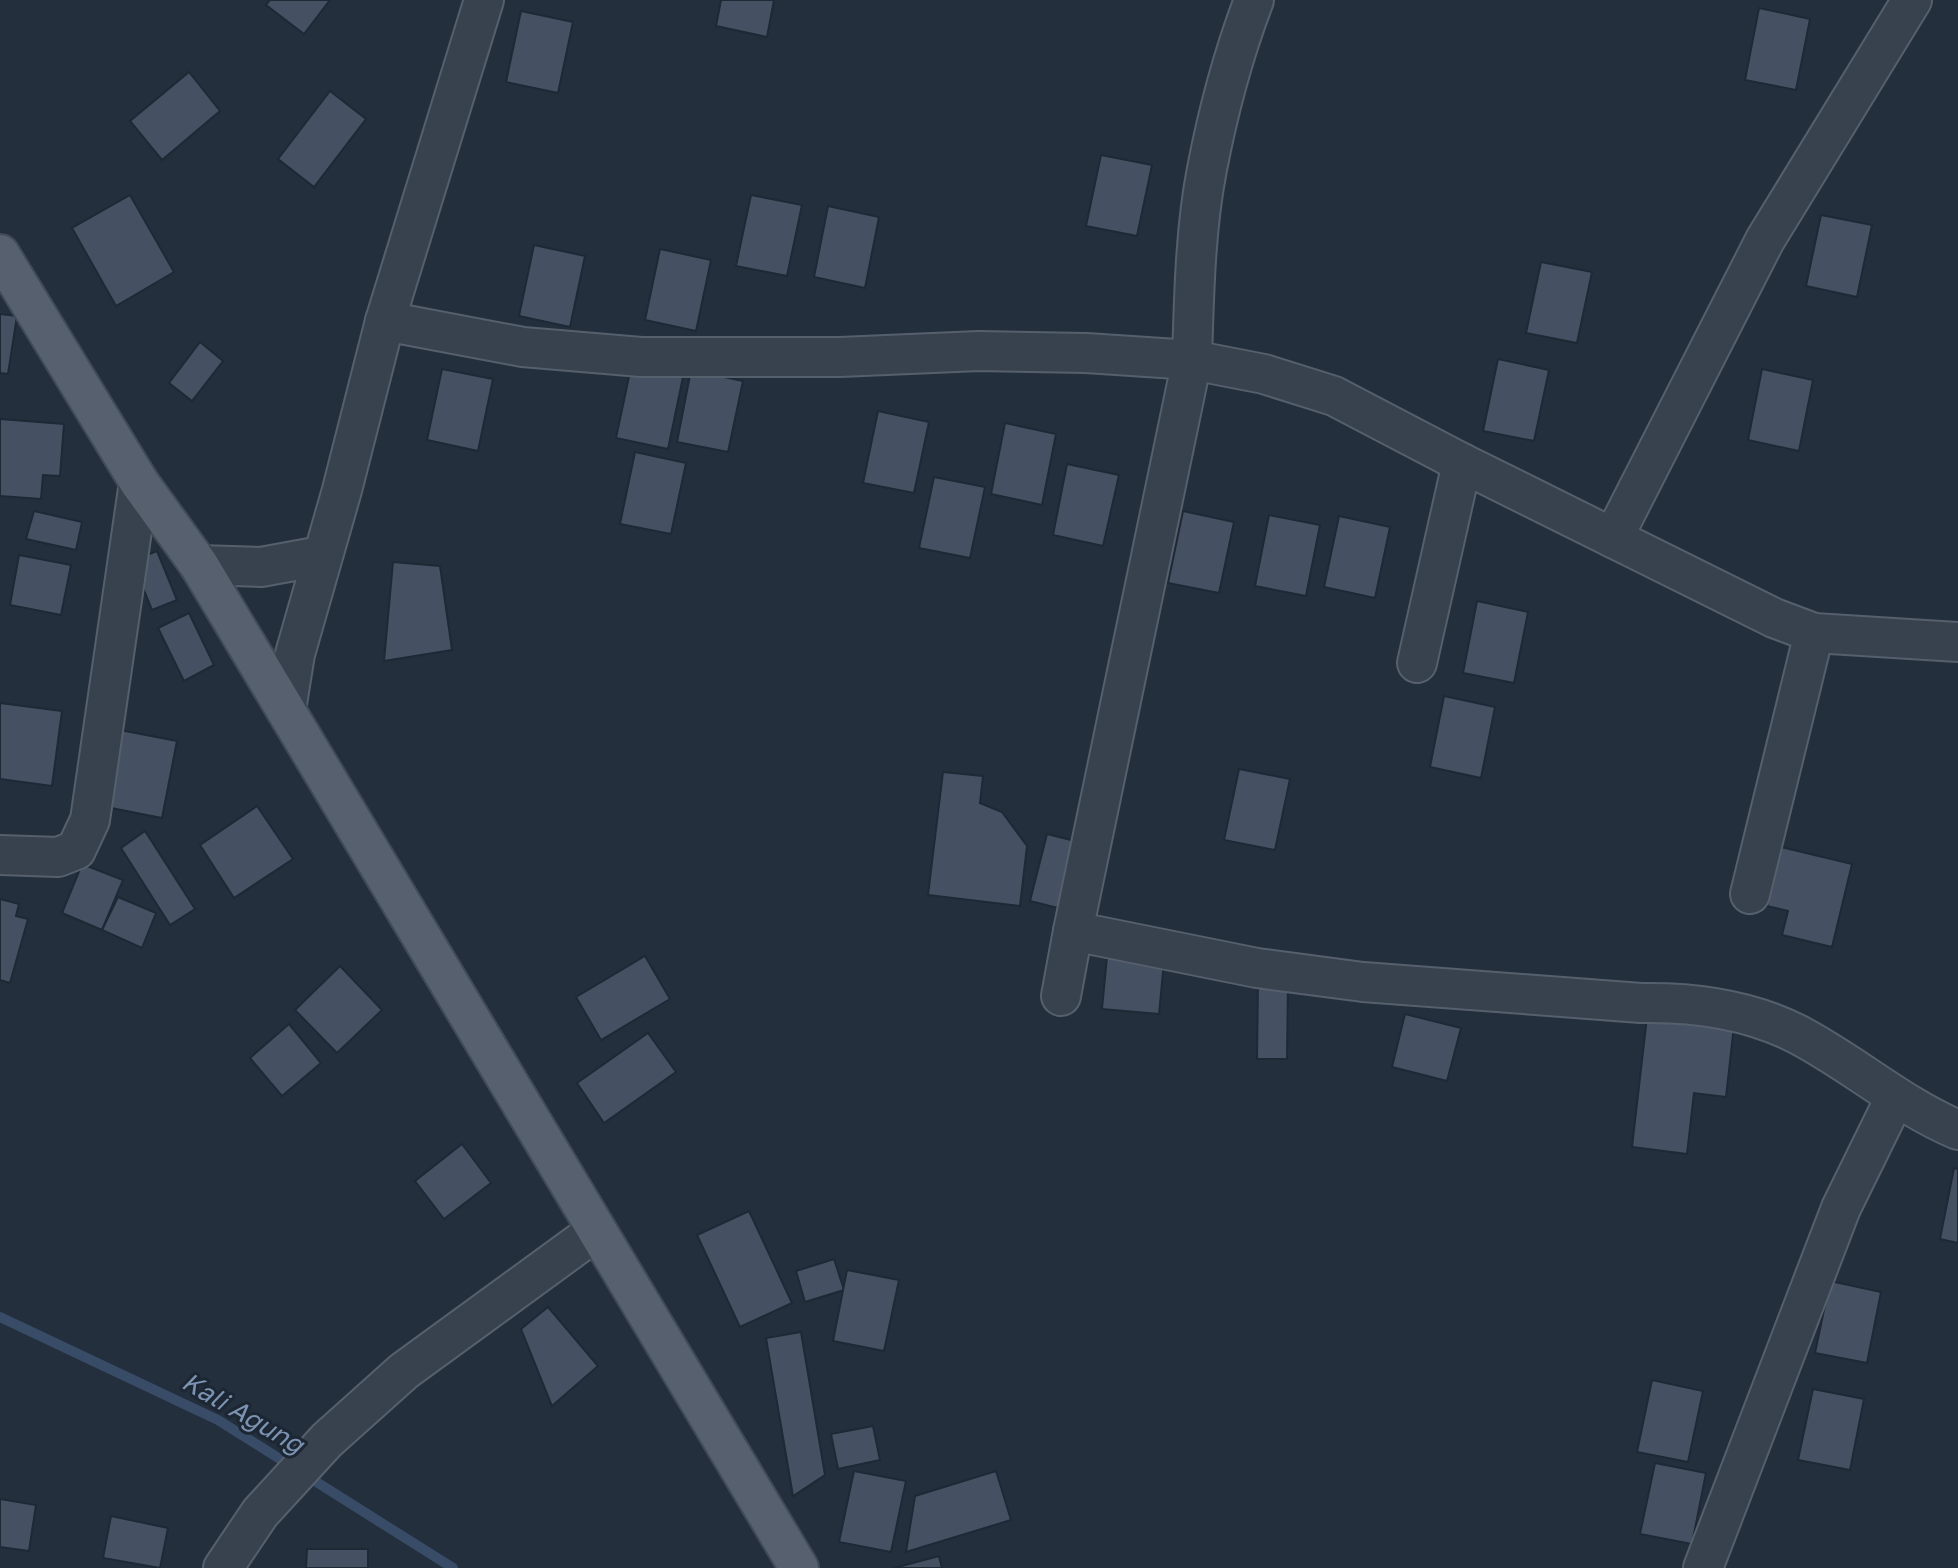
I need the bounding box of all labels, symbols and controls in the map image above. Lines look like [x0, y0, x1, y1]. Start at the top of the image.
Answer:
water label: Kali Agung [177, 1365, 311, 1461]

